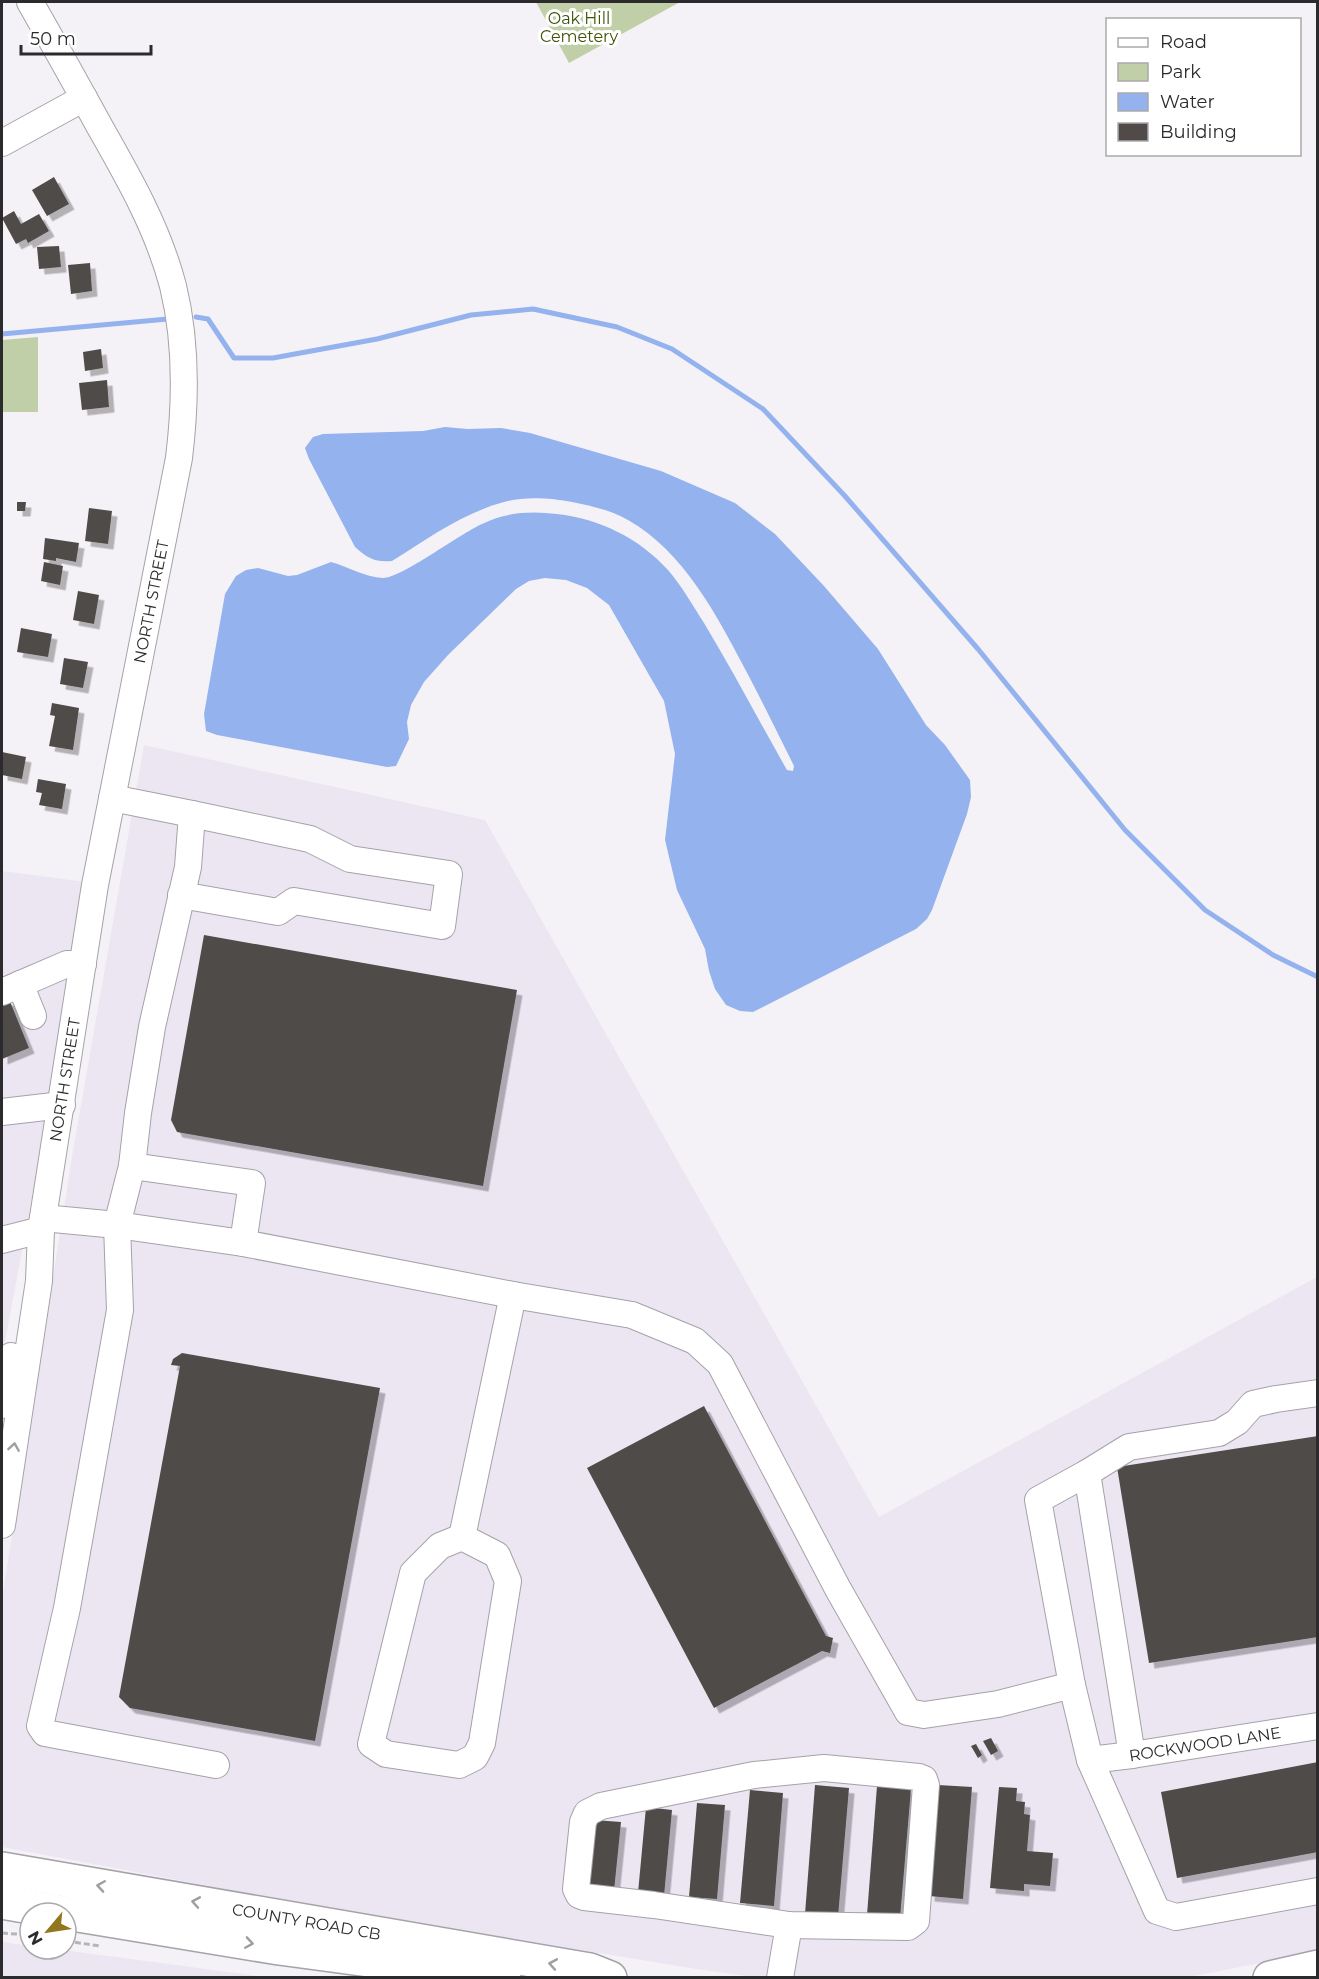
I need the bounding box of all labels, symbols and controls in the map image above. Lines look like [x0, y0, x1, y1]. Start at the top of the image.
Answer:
park label: Oak Hill Cemetery [540, 9, 618, 46]
scale bar [21, 18, 152, 56]
legend [1106, 18, 1301, 156]
text: 50 m [30, 28, 76, 50]
text: Road [1160, 31, 1207, 53]
text: Park [1160, 61, 1201, 83]
text: Water [1160, 91, 1215, 113]
text: Building [1160, 121, 1237, 143]
street label: NORTH STREET [129, 537, 172, 665]
street label: NORTH STREET [45, 1015, 84, 1143]
one-way arrow [7, 1442, 19, 1451]
street label: ROCKWOOD LANE [1128, 1722, 1282, 1765]
one-way arrow [96, 1880, 105, 1892]
one-way arrow [191, 1896, 200, 1908]
street label: COUNTY ROAD CB [231, 1899, 382, 1943]
north arrow [18, 1901, 78, 1961]
text: N [24, 1928, 47, 1948]
one-way arrow [245, 1937, 254, 1949]
one-way arrow [549, 1958, 559, 1971]

